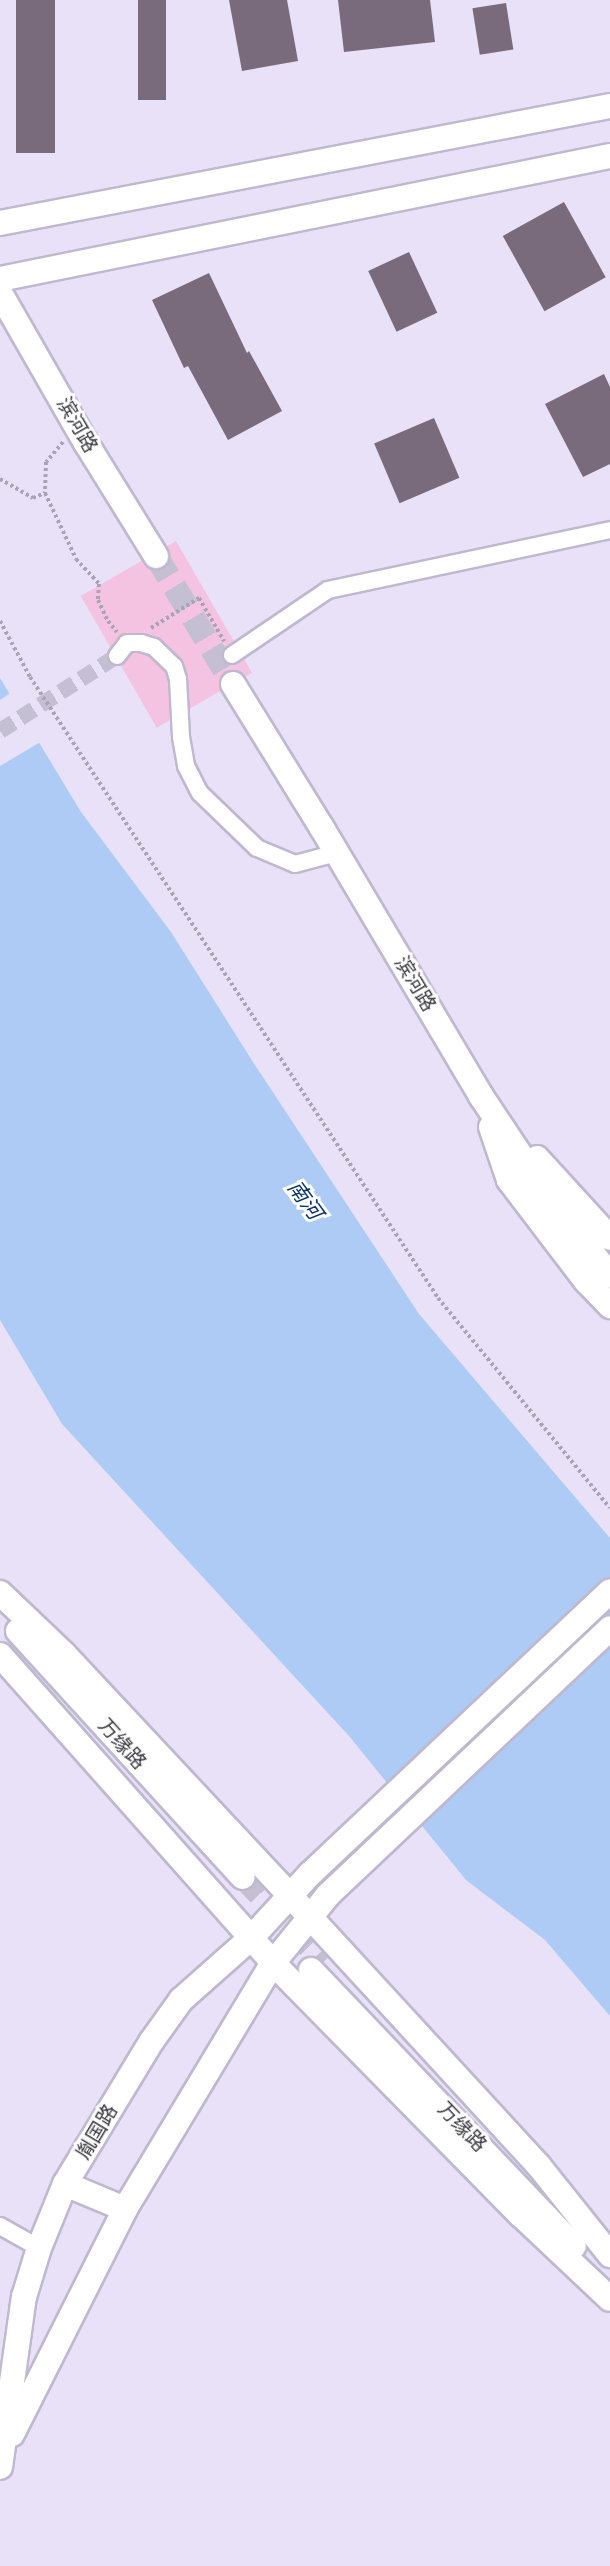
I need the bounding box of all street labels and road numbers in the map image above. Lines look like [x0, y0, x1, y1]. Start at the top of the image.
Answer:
street label: 滨河路 [52, 393, 102, 457]
street label: 滨河路 [389, 952, 441, 1016]
street label: 万缘路 [93, 1714, 151, 1774]
street label: 万缘路 [433, 2097, 491, 2157]
street label: 胤国路 [71, 2100, 123, 2164]

